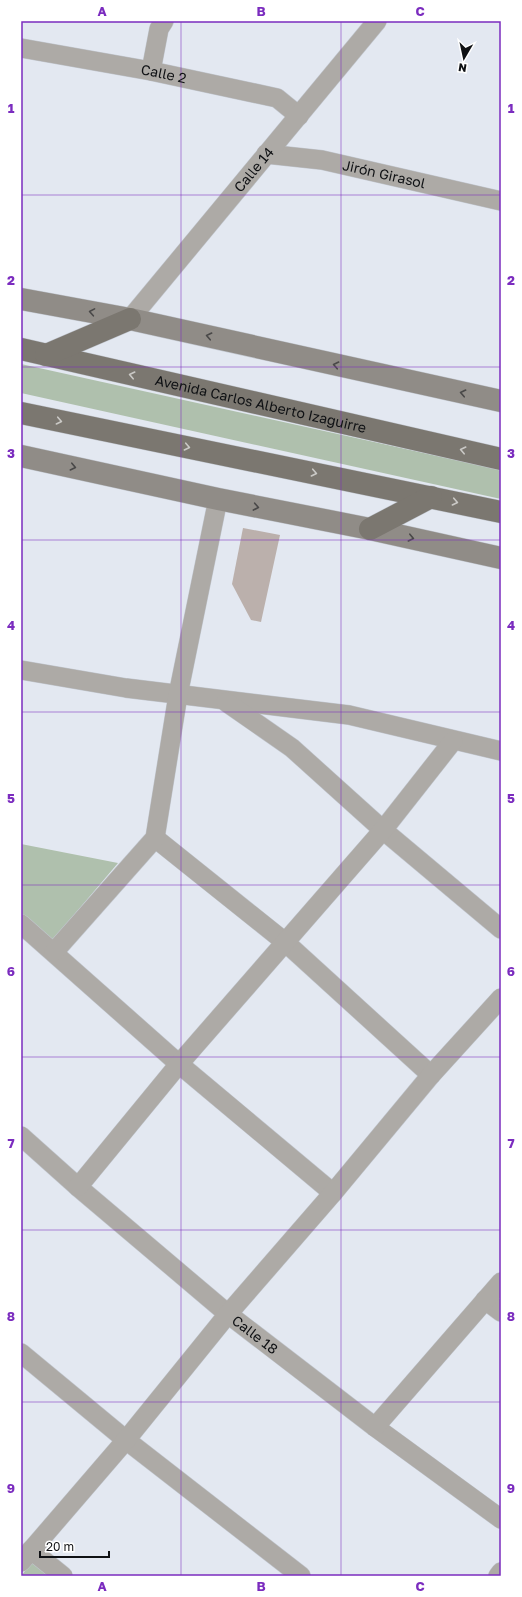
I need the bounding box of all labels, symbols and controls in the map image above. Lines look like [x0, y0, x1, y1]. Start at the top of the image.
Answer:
text: A [97, 3, 107, 19]
text: B [256, 3, 266, 19]
text: C [415, 3, 425, 19]
north arrow [444, 38, 484, 78]
street label: Calle 2 [140, 60, 188, 86]
text: N [457, 61, 468, 75]
text: 1 [8, 100, 15, 116]
text: 1 [508, 100, 515, 116]
street label: Calle 14 [230, 143, 277, 195]
street label: Jirón Girasol [341, 156, 427, 191]
text: 2 [7, 272, 15, 288]
text: 2 [507, 272, 515, 288]
one-way arrow [89, 308, 95, 317]
one-way arrow [206, 333, 212, 341]
one-way arrow [333, 361, 339, 369]
one-way arrow [128, 371, 135, 379]
street label: Avenida Carlos Alberto Izaguirre [154, 371, 368, 436]
one-way arrow [460, 389, 466, 397]
one-way arrow [56, 416, 62, 424]
one-way arrow [183, 442, 190, 451]
text: 3 [7, 445, 15, 461]
text: 3 [507, 445, 515, 461]
one-way arrow [460, 447, 466, 455]
one-way arrow [70, 462, 76, 470]
one-way arrow [311, 469, 317, 477]
one-way arrow [452, 498, 458, 506]
one-way arrow [253, 502, 260, 510]
one-way arrow [407, 533, 414, 542]
text: 4 [7, 617, 15, 633]
text: 4 [507, 617, 515, 633]
text: 5 [7, 790, 15, 806]
text: 5 [507, 790, 515, 806]
text: 6 [7, 963, 15, 979]
text: 6 [507, 963, 515, 979]
text: 7 [7, 1135, 15, 1151]
text: 7 [507, 1135, 515, 1151]
text: 8 [7, 1308, 15, 1324]
text: 8 [507, 1308, 515, 1324]
street label: Calle 18 [229, 1311, 282, 1357]
text: 9 [7, 1480, 15, 1496]
text: 9 [507, 1480, 515, 1496]
scale bar [40, 1533, 109, 1559]
text: 20 m [46, 1539, 74, 1554]
text: A [97, 1578, 107, 1594]
text: B [256, 1578, 266, 1594]
text: C [415, 1578, 425, 1594]

